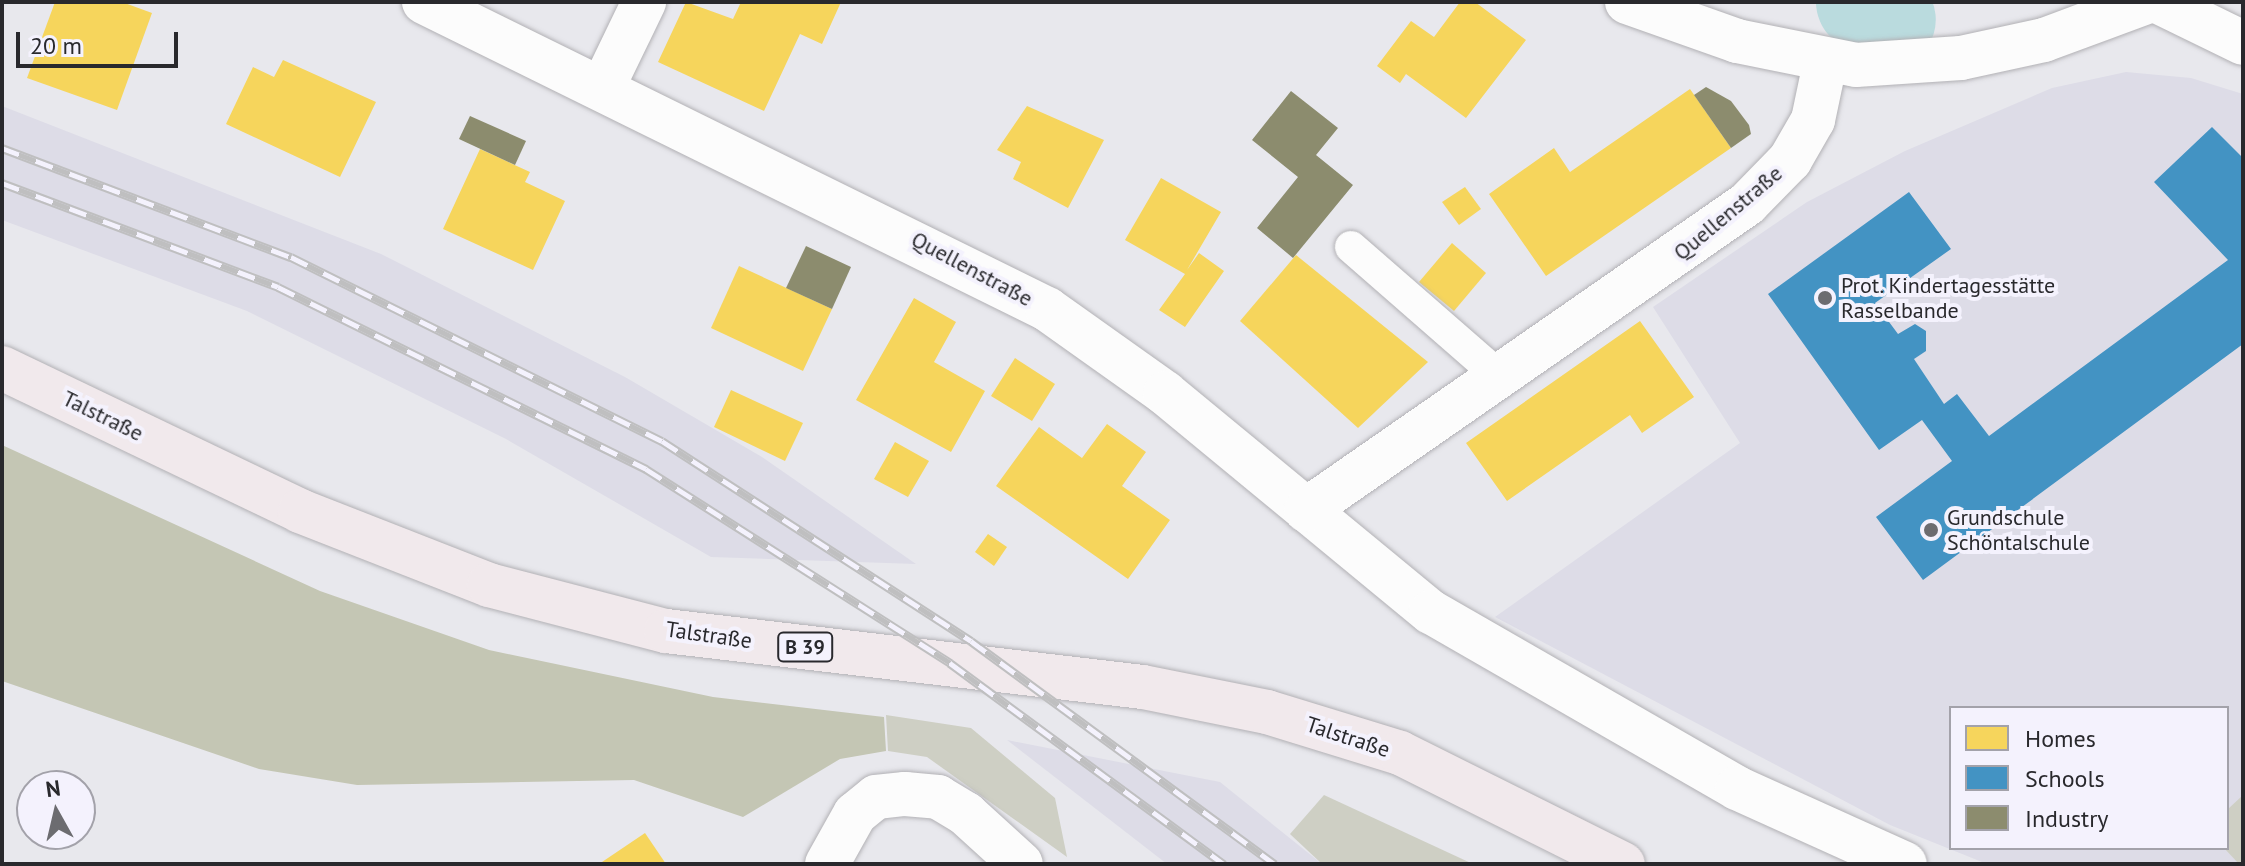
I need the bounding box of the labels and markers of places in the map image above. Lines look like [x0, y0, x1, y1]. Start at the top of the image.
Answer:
place label: Prot. Kindertagesstätte Rasselbande [1841, 272, 2057, 324]
marker: Prot. Kindertagesstätte Rasselbande [1816, 289, 1834, 307]
place label: Grundschule Schöntalschule [1947, 504, 2090, 556]
marker: Grundschule Schöntalschule [1922, 521, 1940, 539]

